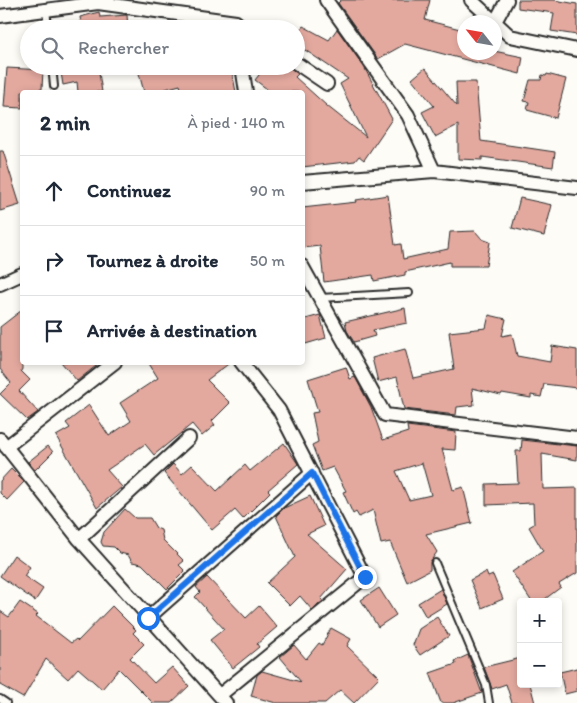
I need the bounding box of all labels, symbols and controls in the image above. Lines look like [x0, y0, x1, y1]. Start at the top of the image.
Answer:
north arrow [457, 15, 502, 60]
search box [20, 20, 305, 75]
icon: search [38, 34, 66, 62]
text: Rechercher [78, 36, 169, 59]
text: 2 min [40, 110, 90, 135]
text: À pied · 140 m [187, 113, 285, 132]
icon: ahead [40, 177, 68, 205]
text: Continuez [87, 179, 171, 202]
text: 90 m [250, 181, 285, 200]
icon: right [40, 247, 68, 275]
text: Tournez à droite [87, 249, 219, 272]
text: 50 m [250, 251, 285, 270]
icon: arrive [40, 317, 68, 345]
text: Arrivée à destination [87, 319, 257, 342]
route end [354, 566, 377, 589]
map controls [517, 598, 562, 688]
button: + [517, 598, 562, 643]
route start [137, 607, 160, 630]
button: − [517, 643, 562, 688]

